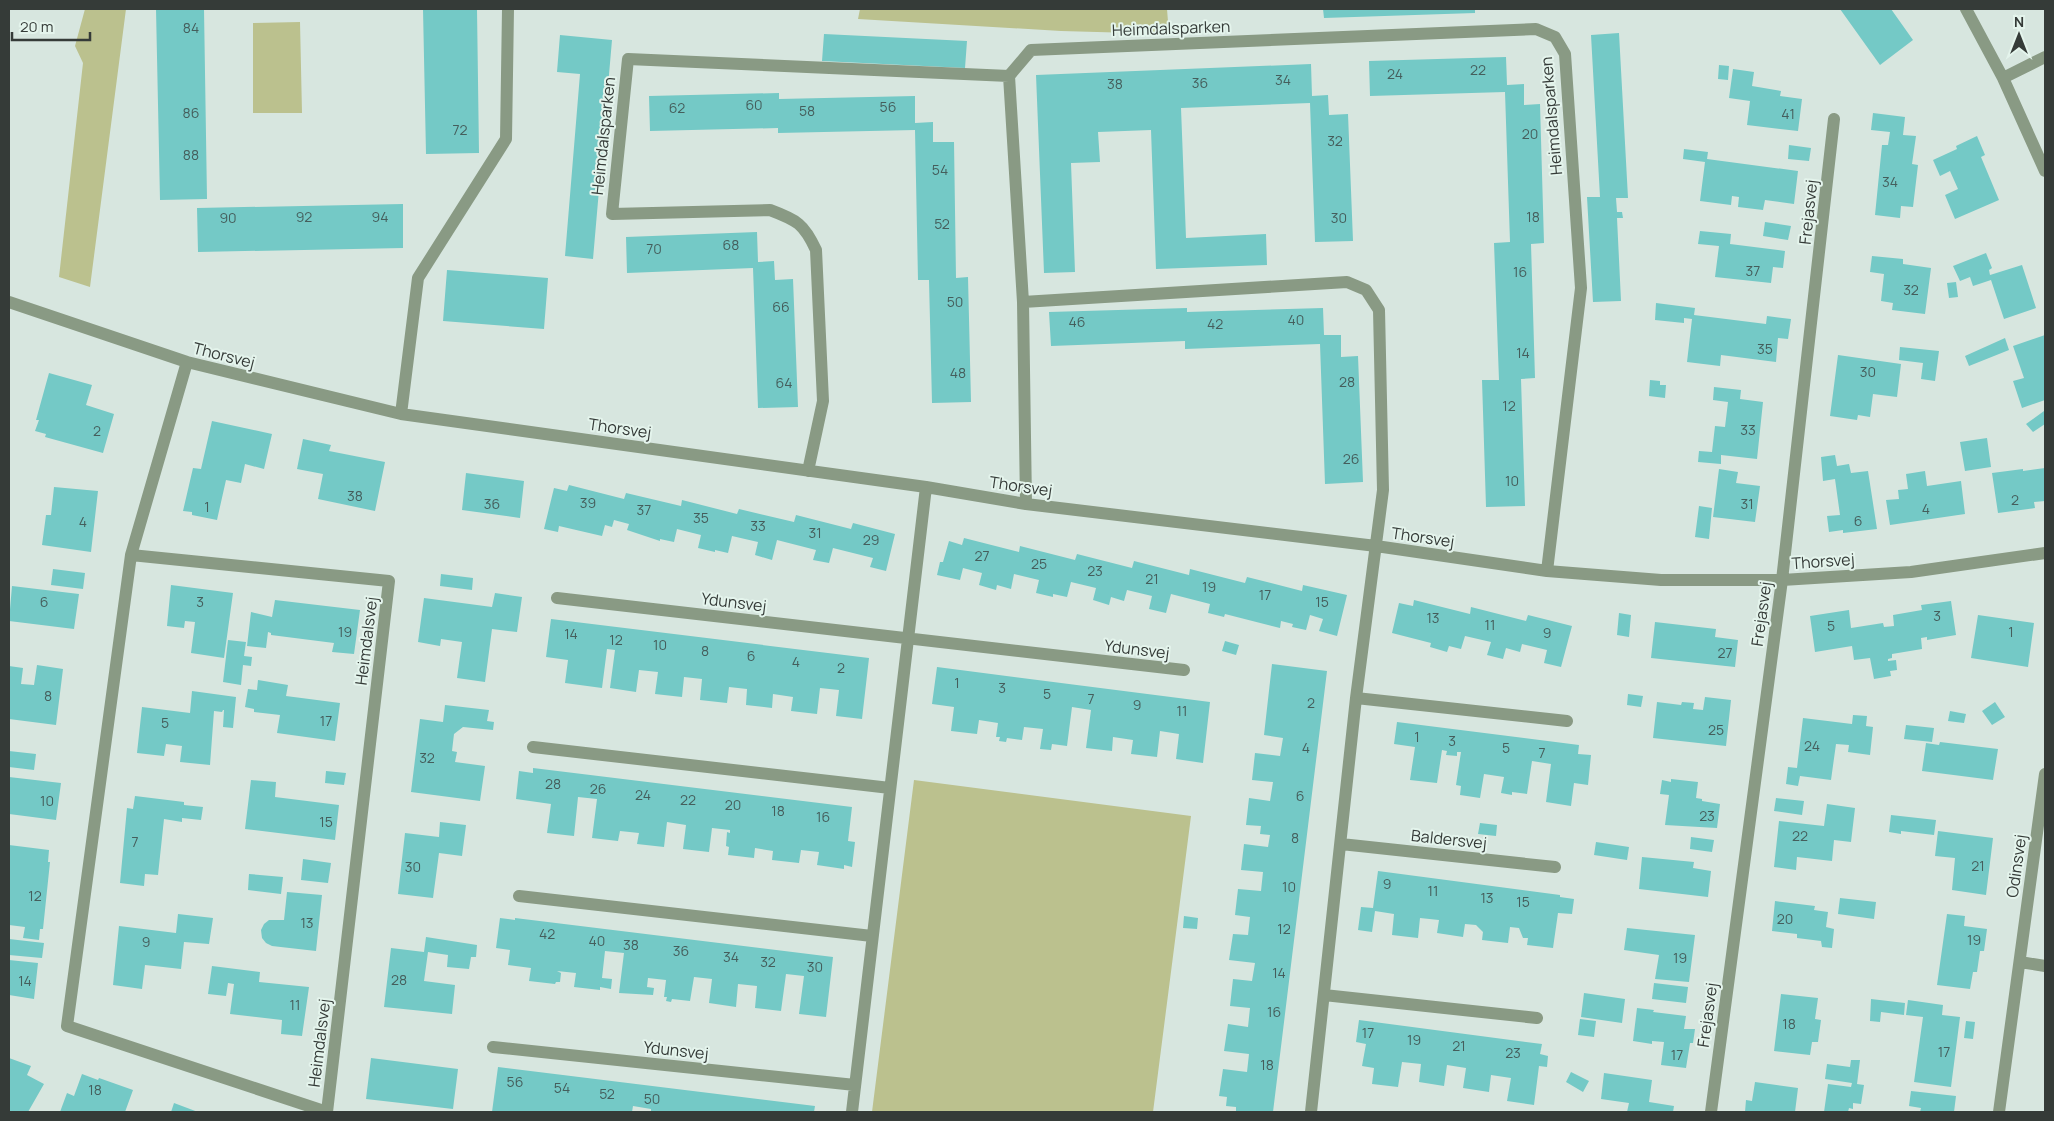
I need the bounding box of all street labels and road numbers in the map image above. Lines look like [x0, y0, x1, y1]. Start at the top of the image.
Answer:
street label: Heimdalsparken [1111, 15, 1231, 41]
street label: Heimdalsparken [1535, 56, 1567, 176]
street label: Heimdalsparken [586, 76, 620, 196]
street label: Frejasvej [1794, 178, 1822, 246]
street label: Thorsvej [191, 337, 257, 373]
street label: Thorsvej [587, 413, 653, 443]
street label: Thorsvej [988, 471, 1054, 501]
street label: Thorsvej [1390, 522, 1456, 552]
street label: Thorsvej [1791, 548, 1855, 574]
street label: Frejasvej [1746, 580, 1776, 648]
street label: Ydunsvej [700, 587, 768, 617]
street label: Heimdalsvej [350, 596, 382, 686]
street label: Ydunsvej [1103, 634, 1171, 664]
street label: Baldersvej [1410, 824, 1488, 854]
street label: Odinsvej [2001, 833, 2031, 899]
street label: Frejasvej [1692, 981, 1722, 1049]
street label: Heimdalsvej [303, 998, 335, 1088]
street label: Ydunsvej [642, 1036, 710, 1064]

